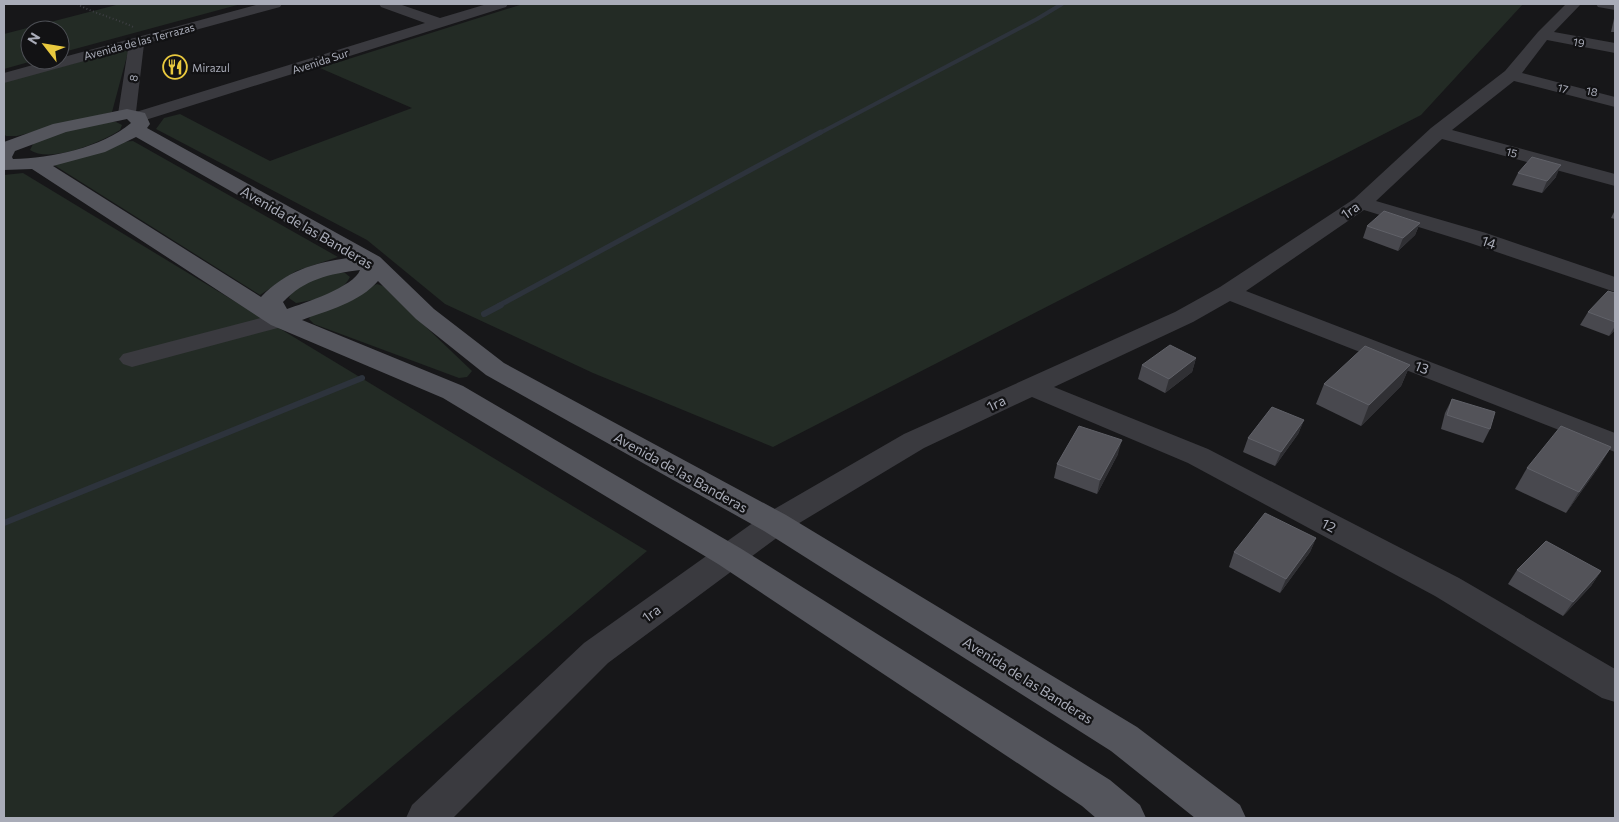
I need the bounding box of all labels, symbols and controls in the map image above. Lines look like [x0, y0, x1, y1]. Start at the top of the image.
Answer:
north arrow [20, 20, 70, 70]
street label: Avenida de las Terrazas [82, 20, 196, 62]
text: N [23, 29, 43, 47]
street label: 19 [1572, 35, 1586, 49]
street label: Avenida Sur [290, 46, 351, 76]
restaurant icon: Mirazul [162, 54, 188, 80]
place label: Mirazul [192, 61, 230, 74]
street label: 8 [126, 73, 140, 82]
street label: 17 [1556, 80, 1570, 96]
street label: 18 [1585, 84, 1599, 99]
street label: 15 [1505, 144, 1519, 160]
street label: Avenida de las Banderas [238, 182, 376, 272]
street label: 1ra [1337, 198, 1363, 222]
street label: 14 [1479, 232, 1499, 253]
street label: 13 [1412, 357, 1432, 377]
street label: 1ra [984, 391, 1008, 415]
street label: Avenida de las Banderas [611, 428, 751, 516]
street label: 12 [1319, 514, 1339, 536]
street label: 1ra [638, 601, 664, 625]
street label: Avenida de las Banderas [960, 633, 1096, 727]

